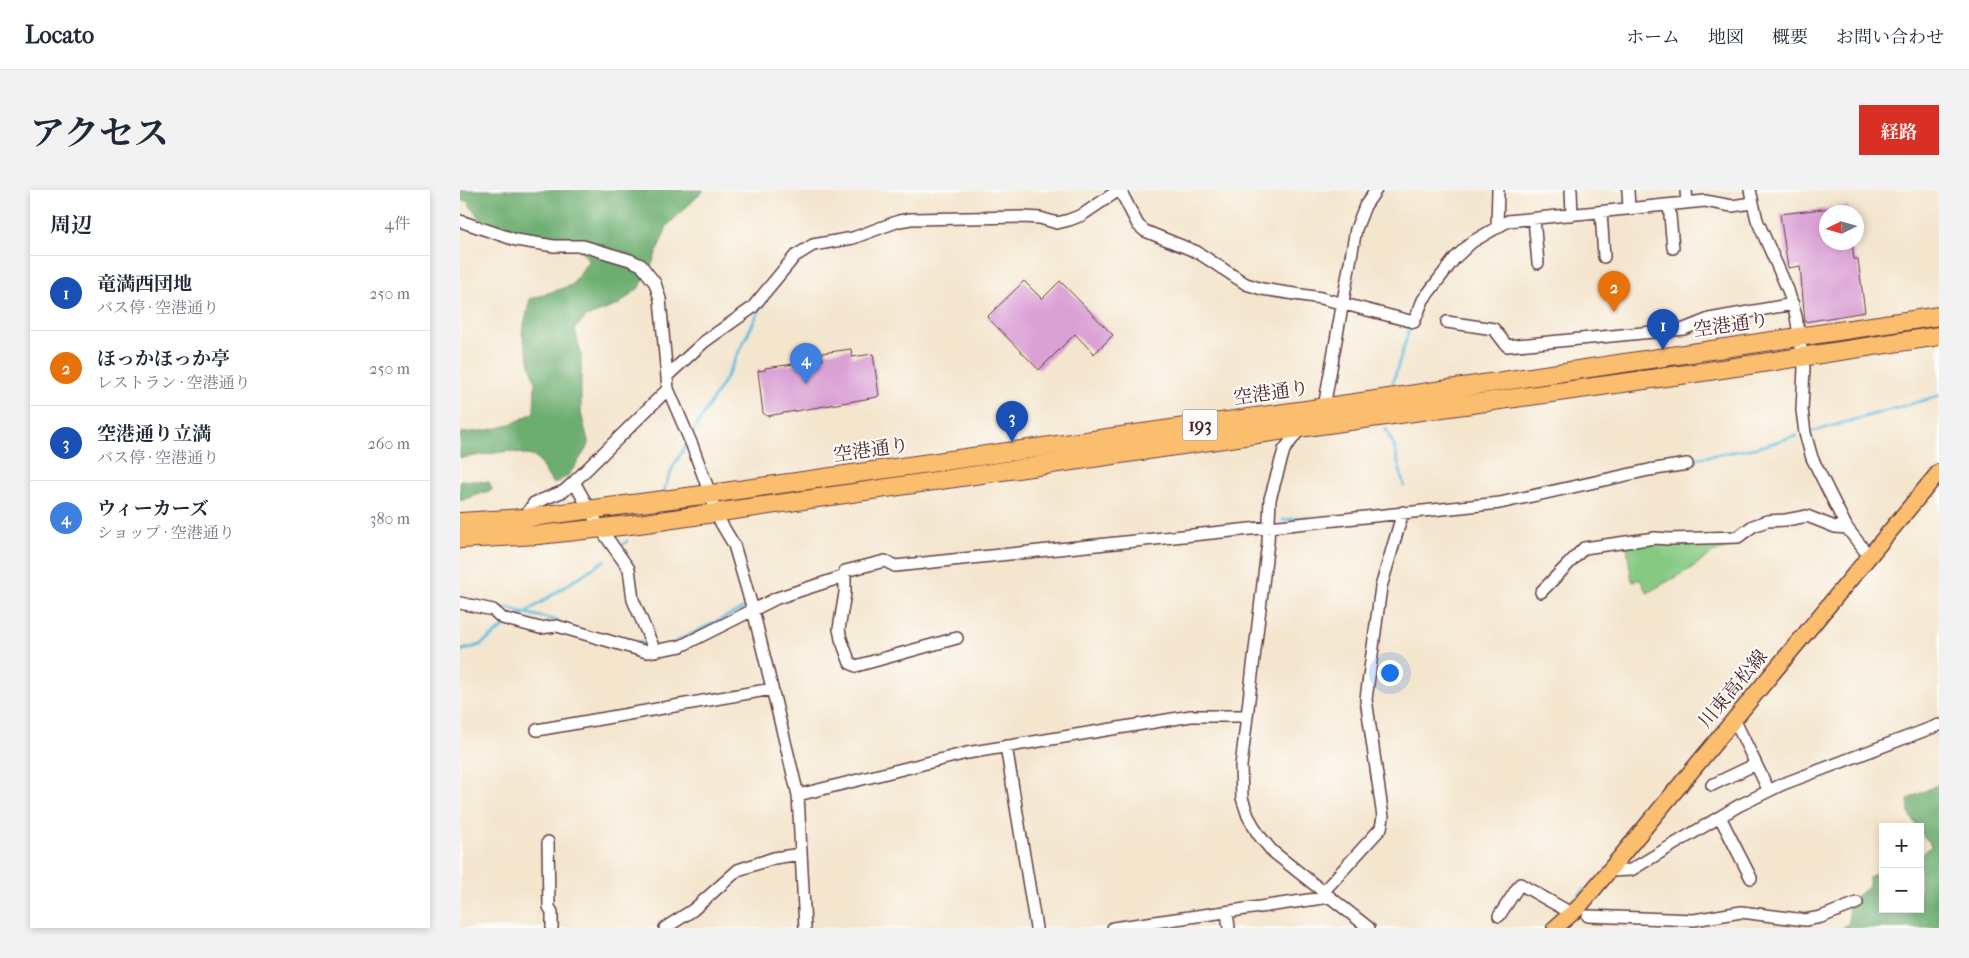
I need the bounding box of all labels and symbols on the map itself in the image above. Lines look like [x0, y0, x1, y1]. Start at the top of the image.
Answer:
north arrow [1819, 205, 1864, 250]
pin: 2 [1598, 271, 1630, 312]
pin: 1 [1647, 309, 1679, 350]
street label: 空港通り [1692, 309, 1770, 341]
pin: 4 [790, 343, 822, 384]
street label: 空港通り [1232, 377, 1310, 409]
pin: 3 [996, 401, 1028, 442]
road number: 193 [1182, 410, 1218, 440]
street label: 空港通り [832, 434, 910, 466]
street label: 川東高松線 [1694, 646, 1772, 732]
your location [1377, 660, 1403, 686]

